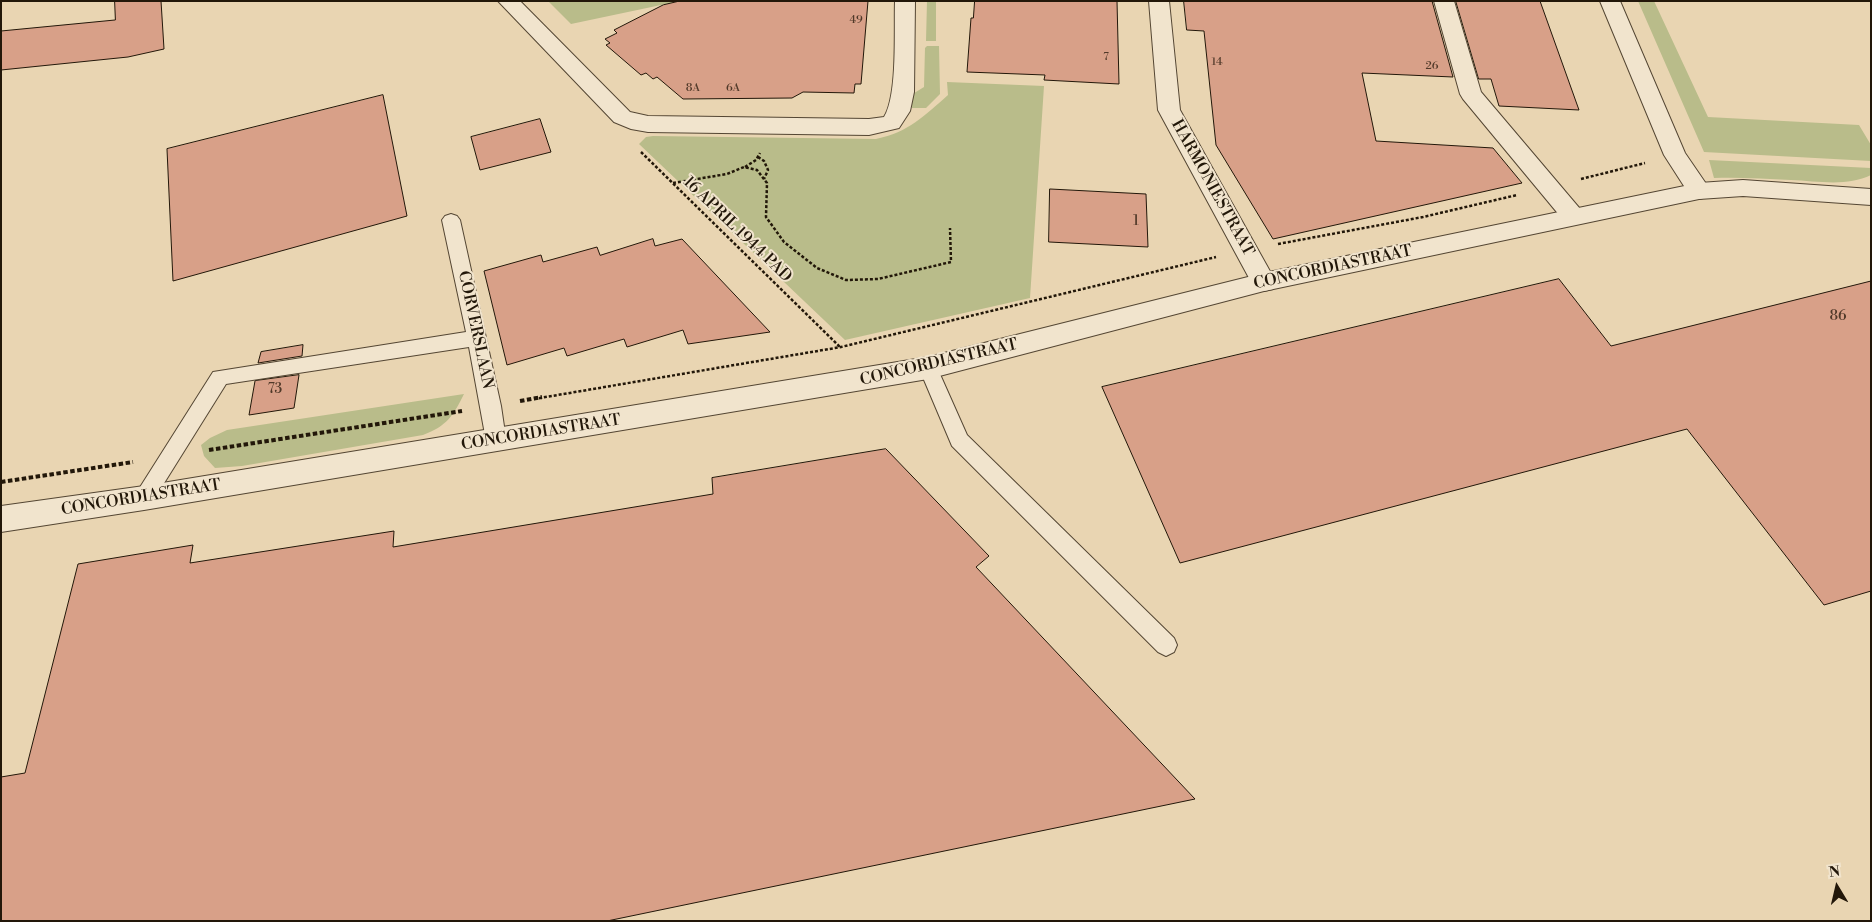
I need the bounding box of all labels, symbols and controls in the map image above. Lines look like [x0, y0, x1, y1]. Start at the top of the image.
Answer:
house number: 49 [849, 13, 863, 27]
house number: 7 [1103, 50, 1109, 64]
house number: 14 [1212, 55, 1222, 69]
house number: 26 [1426, 59, 1438, 73]
house number: 8A [686, 81, 700, 95]
house number: 6A [726, 81, 740, 95]
street label: HARMONIESTRAAT [1167, 116, 1257, 260]
street label: 16 APRIL 1944 PAD [679, 173, 795, 287]
house number: 1 [1133, 214, 1139, 230]
street label: CONCORDIASTRAAT [1252, 242, 1414, 294]
street label: CORVERSLAAN [453, 269, 497, 391]
house number: 86 [1829, 309, 1847, 325]
street label: CONCORDIASTRAAT [858, 335, 1020, 391]
house number: 73 [268, 382, 282, 398]
street label: CONCORDIASTRAAT [460, 411, 622, 455]
street label: CONCORDIASTRAAT [60, 476, 222, 520]
north arrow [1812, 862, 1862, 912]
text: N [1828, 862, 1842, 882]

